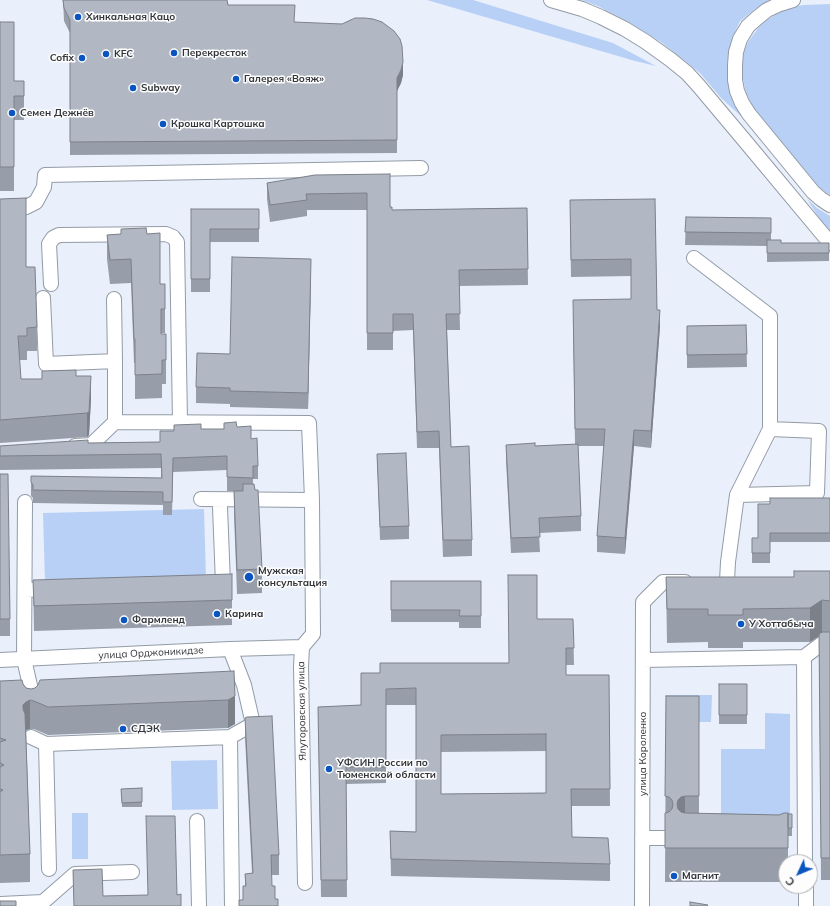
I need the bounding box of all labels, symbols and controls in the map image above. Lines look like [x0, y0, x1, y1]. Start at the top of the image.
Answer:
place label: Хинкальная Кацо [86, 11, 175, 23]
marker: Хинкальная Кацо [73, 12, 83, 22]
place label: Перекресток [182, 47, 247, 59]
place label: KFC [114, 48, 133, 60]
marker: Перекресток [169, 48, 179, 58]
marker: KFC [101, 49, 111, 59]
place label: Cofix [50, 52, 74, 64]
marker: Cofix [77, 53, 87, 63]
place label: Галерея «Вояж» [244, 73, 324, 85]
marker: Галерея «Вояж» [231, 74, 241, 84]
place label: Subway [141, 82, 180, 94]
marker: Subway [128, 83, 138, 93]
place label: Семен Дежнёв [20, 107, 94, 119]
marker: Семен Дежнёв [7, 108, 17, 118]
place label: Крошка Картошка [171, 118, 265, 130]
marker: Крошка Картошка [158, 119, 168, 129]
place label: Мужская консультация [258, 565, 327, 588]
marker: Мужская консультация [243, 571, 255, 583]
place label: Карина [225, 608, 263, 620]
marker: Карина [212, 609, 222, 619]
place label: Фармленд [132, 614, 185, 626]
marker: Фармленд [119, 615, 129, 625]
place label: У Хоттабыча [749, 618, 813, 630]
marker: У Хоттабыча [736, 619, 746, 629]
street label: улица Орджоникидзе [98, 644, 204, 662]
street label: Ялуторовская улица [295, 661, 309, 761]
street label: улица Короленко [637, 712, 649, 796]
place label: СДЭК [131, 723, 160, 735]
marker: СДЭК [118, 724, 128, 734]
place label: УФСИН России по Тюменской области [337, 757, 436, 780]
marker: УФСИН России по Тюменской области [324, 764, 334, 774]
north arrow [778, 854, 818, 894]
place label: Магнит [682, 870, 719, 882]
marker: Магнит [669, 871, 679, 881]
text: С [782, 874, 798, 889]

